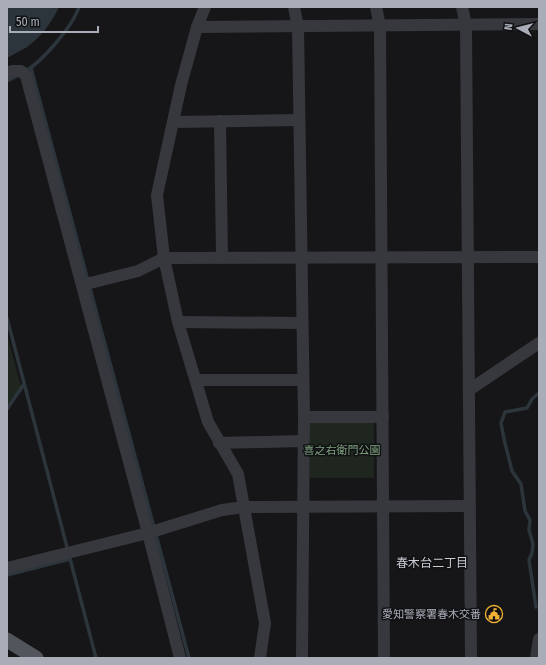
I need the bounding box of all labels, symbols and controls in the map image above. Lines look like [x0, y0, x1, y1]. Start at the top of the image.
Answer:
scale bar [10, 8, 98, 34]
north arrow [498, 8, 538, 48]
text: 50 m [16, 15, 40, 29]
text: N [502, 23, 515, 31]
park label: 喜之右衛門公園 [304, 444, 381, 457]
district label: 春木台二丁目 [396, 556, 468, 570]
public building icon: 愛知警察署春木交番 [484, 604, 504, 624]
place label: 愛知警察署春木交番 [382, 608, 481, 621]

